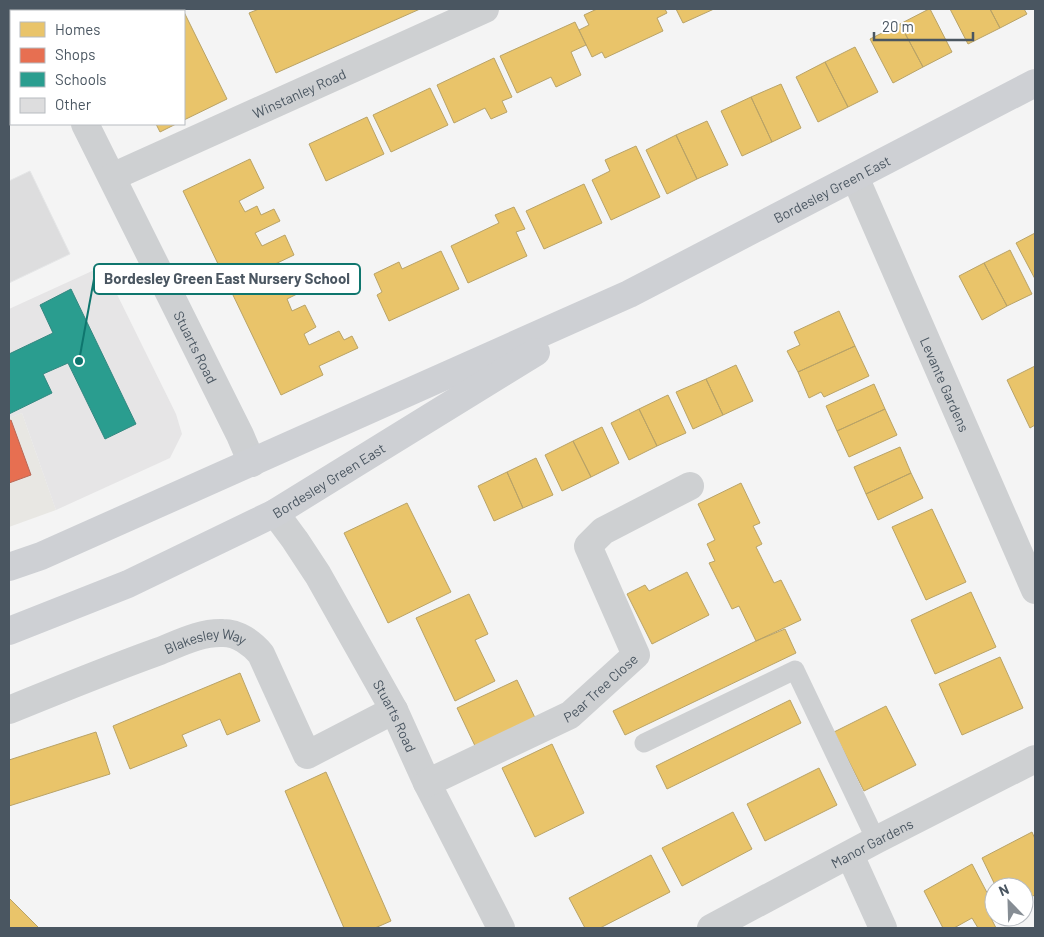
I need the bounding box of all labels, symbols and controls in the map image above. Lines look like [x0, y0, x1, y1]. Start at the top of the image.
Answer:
legend [10, 10, 185, 125]
scale bar [874, 10, 973, 42]
text: 20 m [882, 17, 914, 35]
text: Homes [55, 20, 100, 38]
text: Shops [55, 45, 95, 63]
street label: Winstanley Road [249, 64, 348, 121]
text: Schools [55, 70, 107, 88]
text: Other [55, 95, 92, 113]
street label: Bordesley Green East [770, 151, 893, 226]
callout: Bordesley Green East Nursery School [94, 264, 360, 294]
text: Bordesley Green East Nursery School [104, 269, 350, 287]
street label: Stuarts Road [171, 308, 221, 386]
street label: Levante Gardens [917, 334, 974, 434]
street label: Bordesley Green East [269, 439, 388, 521]
street label: Blakesley Way [162, 624, 251, 657]
street label: Pear Tree Close [561, 650, 641, 725]
street label: Stuarts Road [370, 676, 420, 755]
street label: Manor Gardens [828, 814, 916, 871]
north arrow [984, 877, 1034, 927]
text: N [996, 880, 1011, 899]

